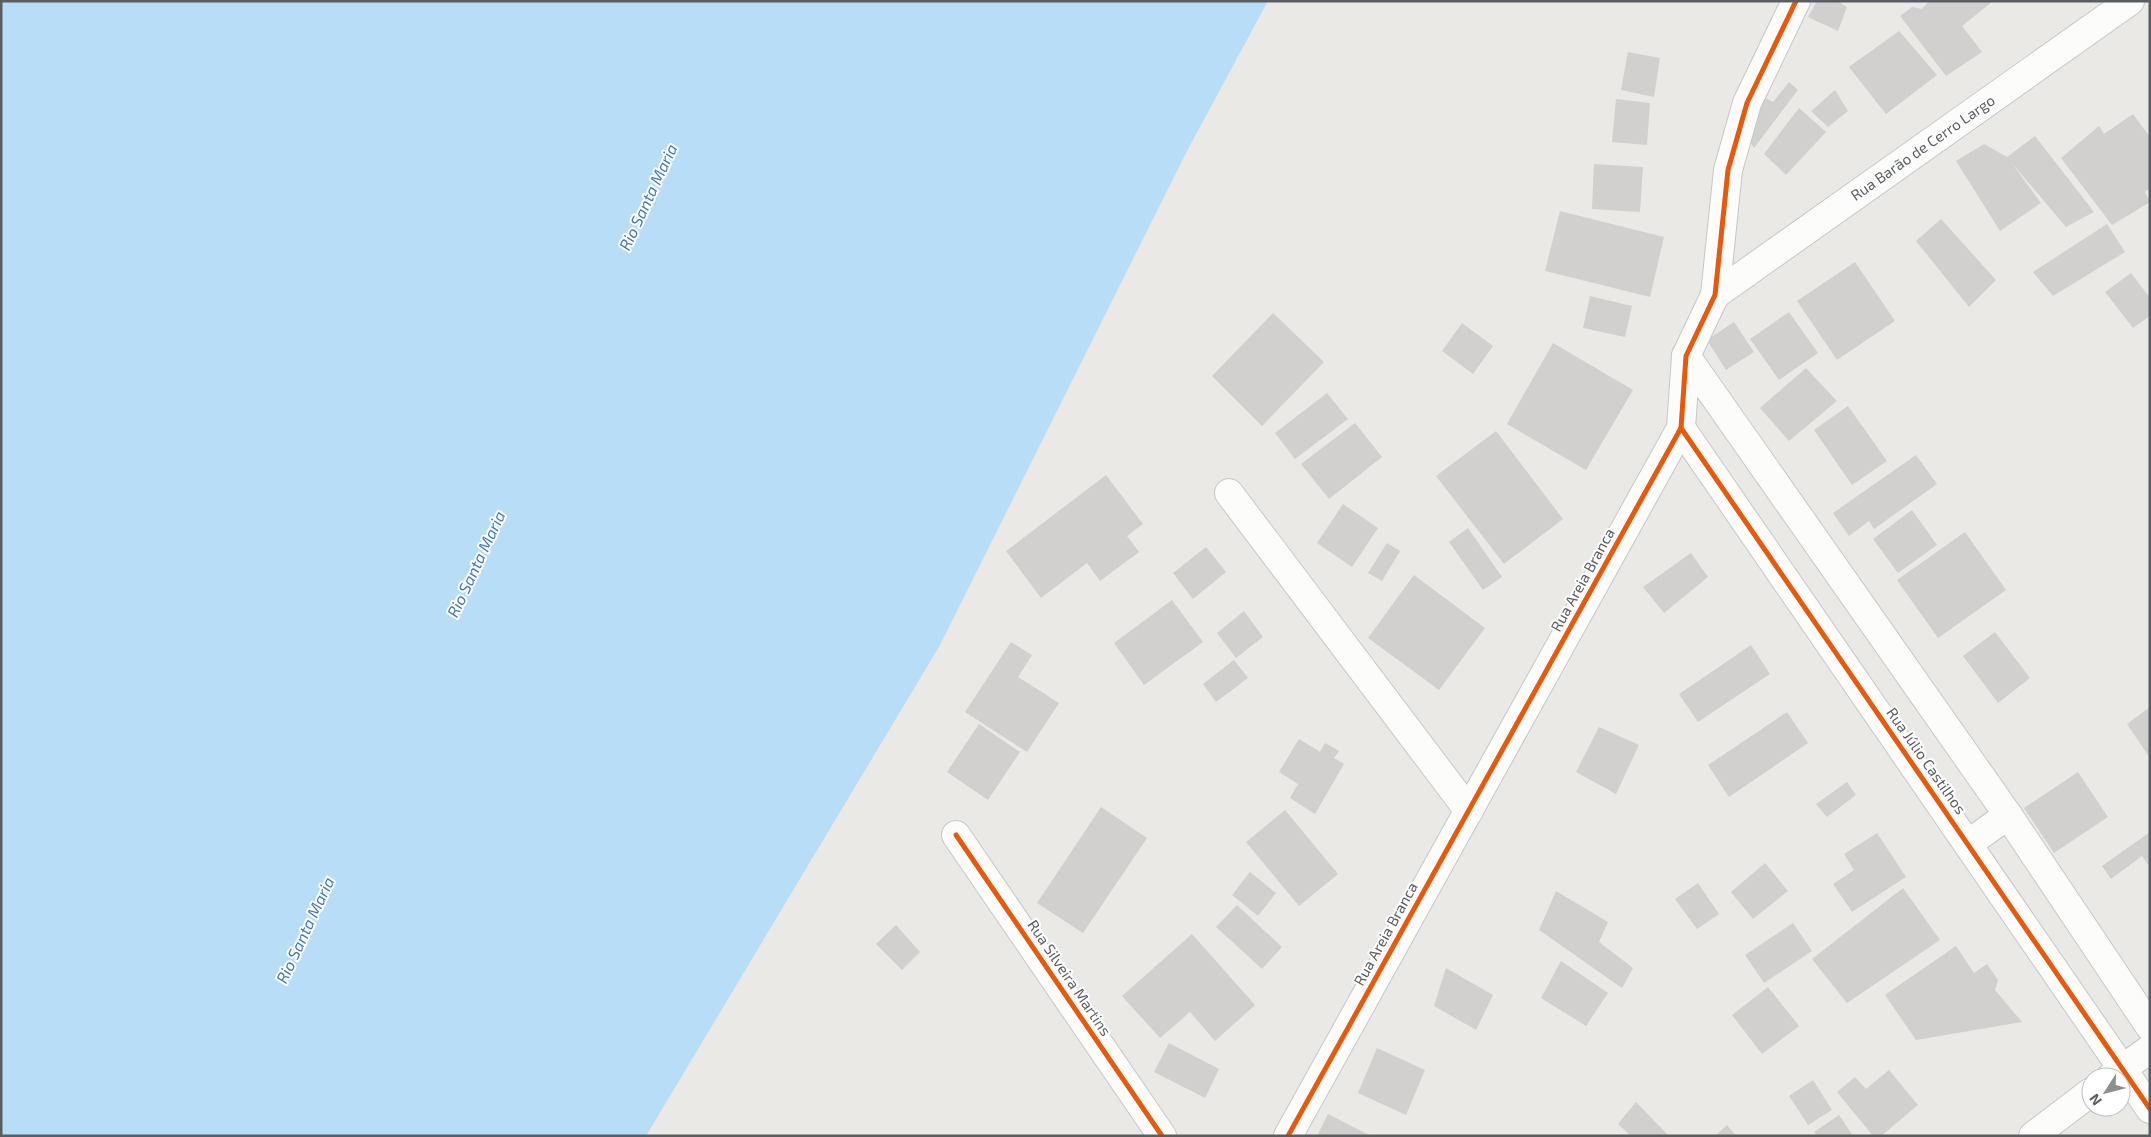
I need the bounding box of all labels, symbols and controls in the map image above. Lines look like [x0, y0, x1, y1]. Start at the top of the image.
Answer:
street label: Rua Barão de Cerro Largo [1847, 90, 1998, 204]
water label: Rio Santa Maria [615, 141, 681, 253]
water label: Rio Santa Maria [443, 508, 509, 620]
street label: Rua Areia Branca [1546, 525, 1618, 634]
street label: Rua Júlio Castilhos [1883, 704, 1970, 817]
water label: Rio Santa Maria [272, 874, 338, 986]
street label: Rua Areia Branca [1349, 879, 1421, 988]
street label: Rua Silveira Martins [1024, 916, 1115, 1039]
north arrow [2081, 1067, 2131, 1117]
text: N [2085, 1091, 2105, 1109]

